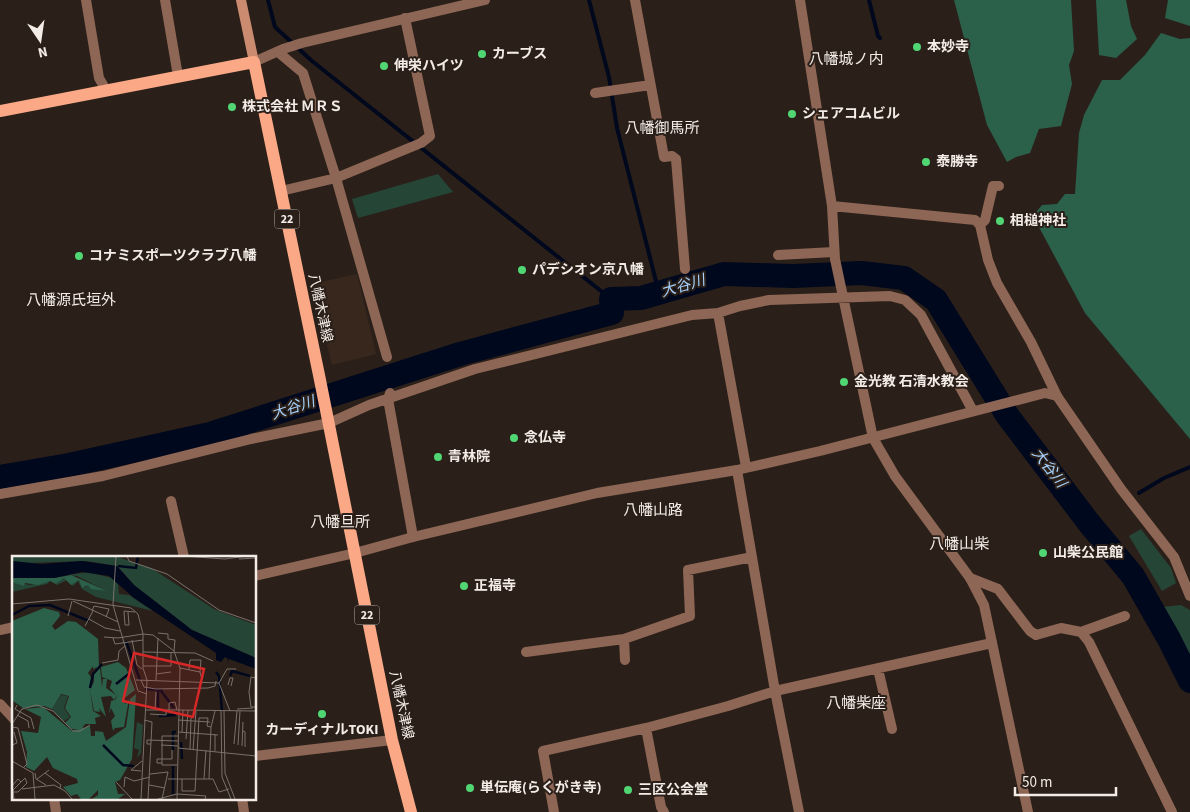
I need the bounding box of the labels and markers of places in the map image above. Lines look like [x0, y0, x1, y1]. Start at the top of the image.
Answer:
place label: 本妙寺 [927, 37, 969, 57]
marker: 本妙寺 [911, 41, 923, 53]
place label: カーブス [492, 44, 547, 64]
marker: カーブス [476, 48, 488, 60]
place label: 伸栄ハイツ [394, 56, 464, 76]
marker: 伸栄ハイツ [378, 60, 390, 72]
place label: 株式会社 ＭＲＳ [242, 97, 343, 117]
marker: 株式会社 ＭＲＳ [226, 101, 238, 113]
place label: シェアコムビル [802, 104, 900, 124]
marker: シェアコムビル [786, 108, 798, 120]
place label: 泰勝寺 [936, 152, 978, 172]
marker: 泰勝寺 [920, 156, 932, 168]
place label: 相槌神社 [1010, 211, 1066, 231]
marker: 相槌神社 [994, 215, 1006, 227]
place label: コナミスポーツクラブ八幡 [89, 246, 257, 266]
marker: コナミスポーツクラブ八幡 [73, 250, 85, 262]
place label: パデシオン京八幡 [532, 260, 644, 280]
marker: パデシオン京八幡 [516, 264, 528, 276]
place label: 金光教 石清水教会 [854, 372, 969, 392]
marker: 金光教 石清水教会 [838, 376, 850, 388]
place label: 念仏寺 [524, 428, 566, 448]
marker: 念仏寺 [508, 432, 520, 444]
place label: 青林院 [448, 447, 490, 467]
marker: 青林院 [432, 451, 444, 463]
place label: 山柴公民館 [1053, 543, 1123, 563]
marker: 山柴公民館 [1037, 547, 1049, 559]
place label: 正福寺 [474, 576, 516, 596]
marker: 正福寺 [458, 580, 470, 592]
marker: カーディナルTOKI [316, 708, 328, 720]
place label: カーディナルTOKI [266, 720, 378, 740]
place label: 単伝庵(らくがき寺) [480, 778, 602, 798]
place label: 三区公会堂 [638, 780, 708, 800]
marker: 単伝庵(らくがき寺) [464, 782, 476, 794]
marker: 三区公会堂 [622, 784, 634, 796]

